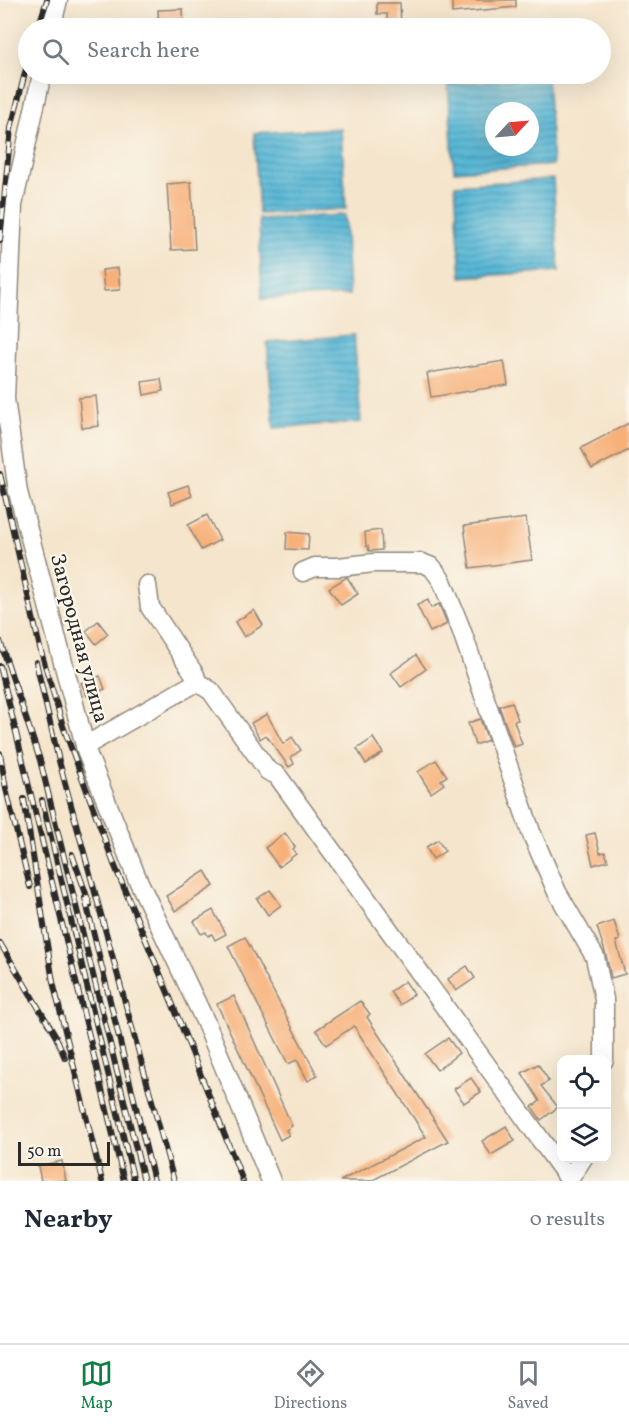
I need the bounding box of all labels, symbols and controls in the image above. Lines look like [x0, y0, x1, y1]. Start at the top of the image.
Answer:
search box [18, 18, 611, 84]
icon: search [39, 35, 72, 68]
text: Search here [87, 36, 200, 67]
north arrow [485, 102, 539, 156]
street label: Загородная улица [42, 551, 115, 726]
map controls [557, 1055, 611, 1163]
button: locate [557, 1055, 611, 1109]
button: layers [557, 1109, 611, 1163]
scale bar [18, 1139, 110, 1166]
text: 50 m [27, 1141, 61, 1163]
text: Nearby [24, 1202, 113, 1238]
text: 0 results [530, 1206, 605, 1234]
tab: Map [80, 1357, 113, 1415]
tab: Directions [274, 1357, 347, 1415]
tab: Saved [508, 1357, 549, 1415]

